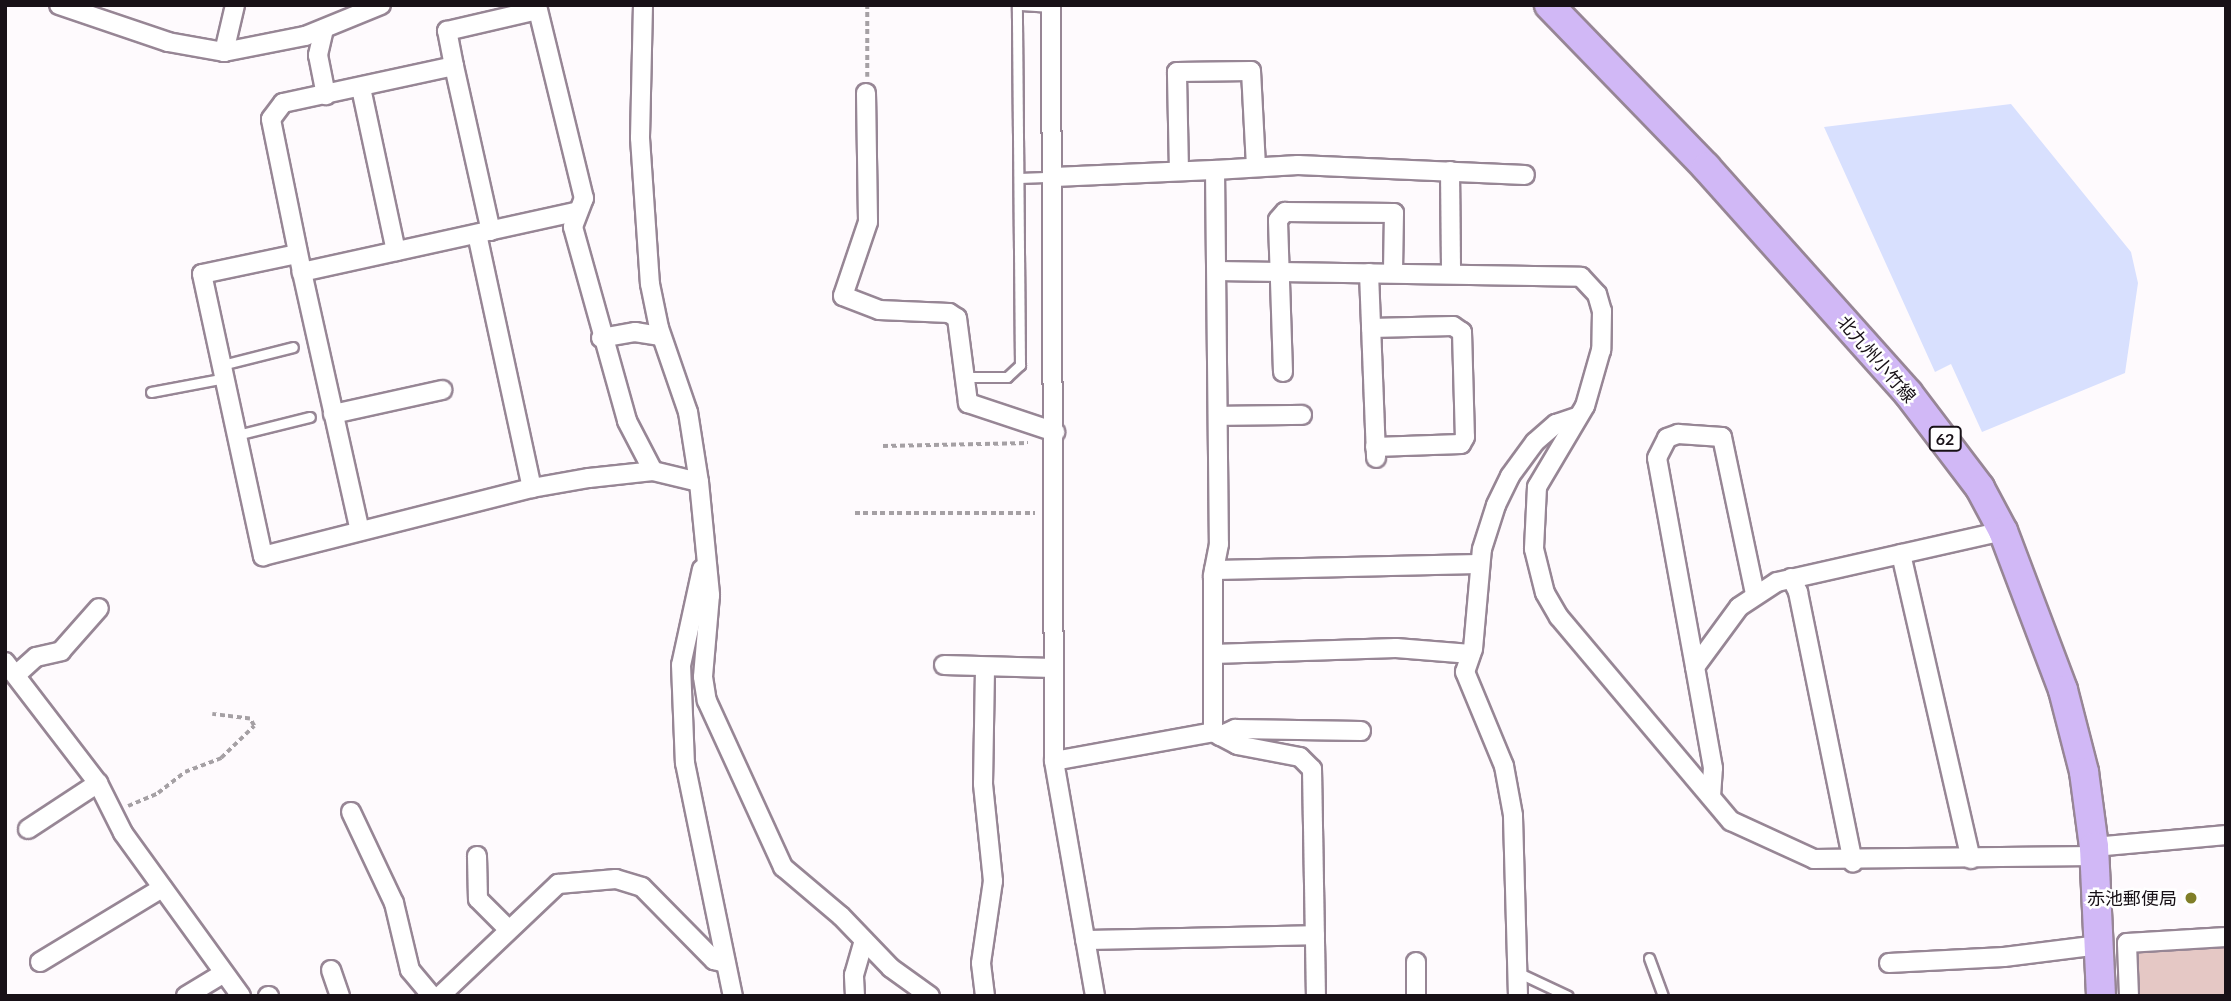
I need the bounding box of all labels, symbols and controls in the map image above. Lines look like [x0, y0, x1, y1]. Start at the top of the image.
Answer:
street label: 北九州小竹線 [1833, 311, 1921, 407]
road number: 62 [1927, 426, 1962, 452]
place label: 赤池郵便局 [2087, 887, 2177, 909]
marker: 赤池郵便局 [2183, 890, 2199, 906]

